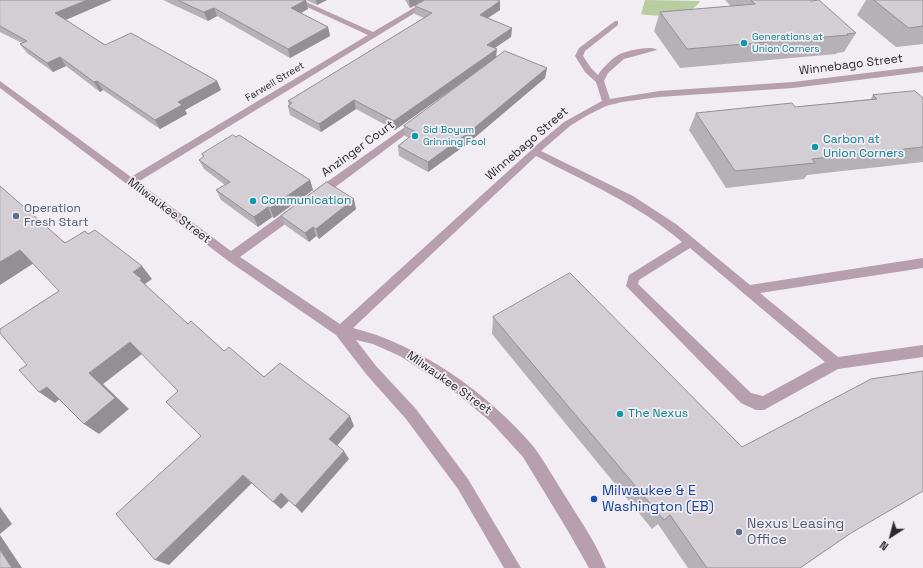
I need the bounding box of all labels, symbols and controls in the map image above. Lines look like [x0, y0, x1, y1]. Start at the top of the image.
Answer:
place label: Generations at Union Corners [752, 31, 823, 54]
marker: Generations at Union Corners [739, 38, 749, 48]
street label: Winnebago Street [798, 51, 904, 79]
street label: Farwell Street [243, 60, 307, 104]
street label: Winnebago Street [483, 104, 571, 184]
street label: Anzinger Court [319, 118, 397, 180]
place label: Sid Boyum Grinning Fool [423, 124, 486, 148]
marker: Sid Boyum Grinning Fool [410, 131, 420, 141]
place label: Carbon at Union Corners [823, 133, 904, 161]
marker: Carbon at Union Corners [810, 142, 820, 152]
street label: Milwaukee Street [125, 175, 213, 247]
place label: Communication [261, 194, 351, 208]
marker: Communication [248, 196, 258, 206]
place label: Operation Fresh Start [24, 202, 88, 230]
marker: Operation Fresh Start [11, 211, 21, 221]
street label: Milwaukee Street [404, 348, 494, 418]
place label: The Nexus [628, 407, 688, 421]
marker: The Nexus [615, 409, 625, 419]
place label: Milwaukee & E Washington (EB) [602, 483, 714, 516]
marker: Milwaukee & E Washington (EB) [589, 494, 599, 504]
place label: Nexus Leasing Office [747, 516, 844, 548]
north arrow [871, 516, 911, 556]
marker: Nexus Leasing Office [734, 527, 744, 537]
text: N [877, 538, 891, 554]

